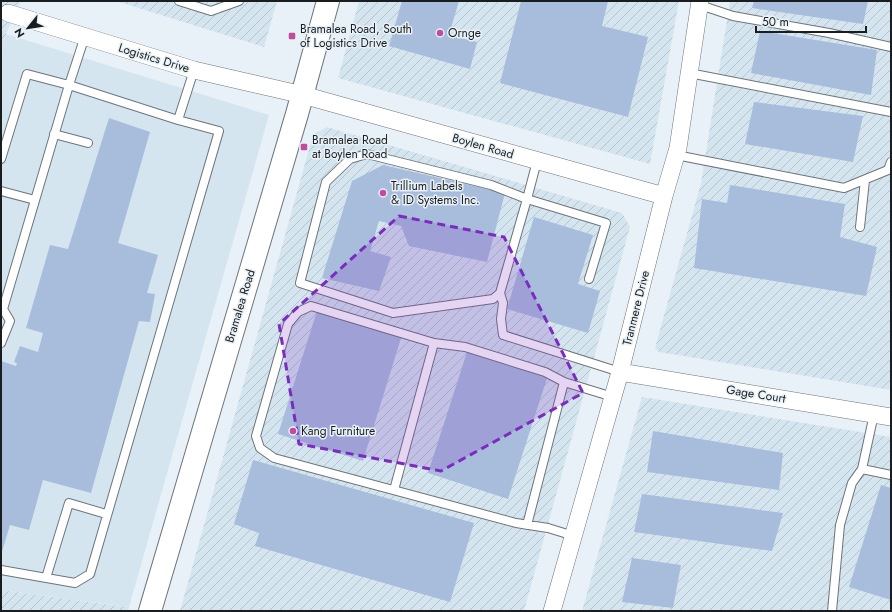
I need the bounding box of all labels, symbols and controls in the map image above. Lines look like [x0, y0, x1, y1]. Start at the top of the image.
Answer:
north arrow [8, 8, 48, 48]
scale bar [756, 8, 866, 34]
text: 50 m [762, 13, 789, 31]
place label: Bramalea Road, South of Logistics Drive [300, 20, 412, 52]
place label: Ornge [448, 24, 481, 42]
text: N [10, 25, 28, 41]
marker: Ornge [435, 28, 445, 38]
marker: Bramalea Road, South of Logistics Drive [287, 31, 297, 41]
street label: Logistics Drive [116, 39, 192, 77]
street label: Boylen Road [450, 129, 516, 163]
place label: Bramalea Road at Boylen Road [312, 131, 388, 163]
marker: Bramalea Road at Boylen Road [299, 142, 309, 152]
place label: Trillium Labels & ID Systems Inc. [391, 177, 480, 209]
marker: Trillium Labels & ID Systems Inc. [378, 188, 388, 198]
street label: Bramalea Road [220, 267, 260, 345]
street label: Tranmere Drive [618, 269, 654, 347]
street label: Gage Court [725, 380, 787, 408]
place label: Kang Furniture [301, 422, 375, 440]
marker: Kang Furniture [288, 426, 298, 436]

